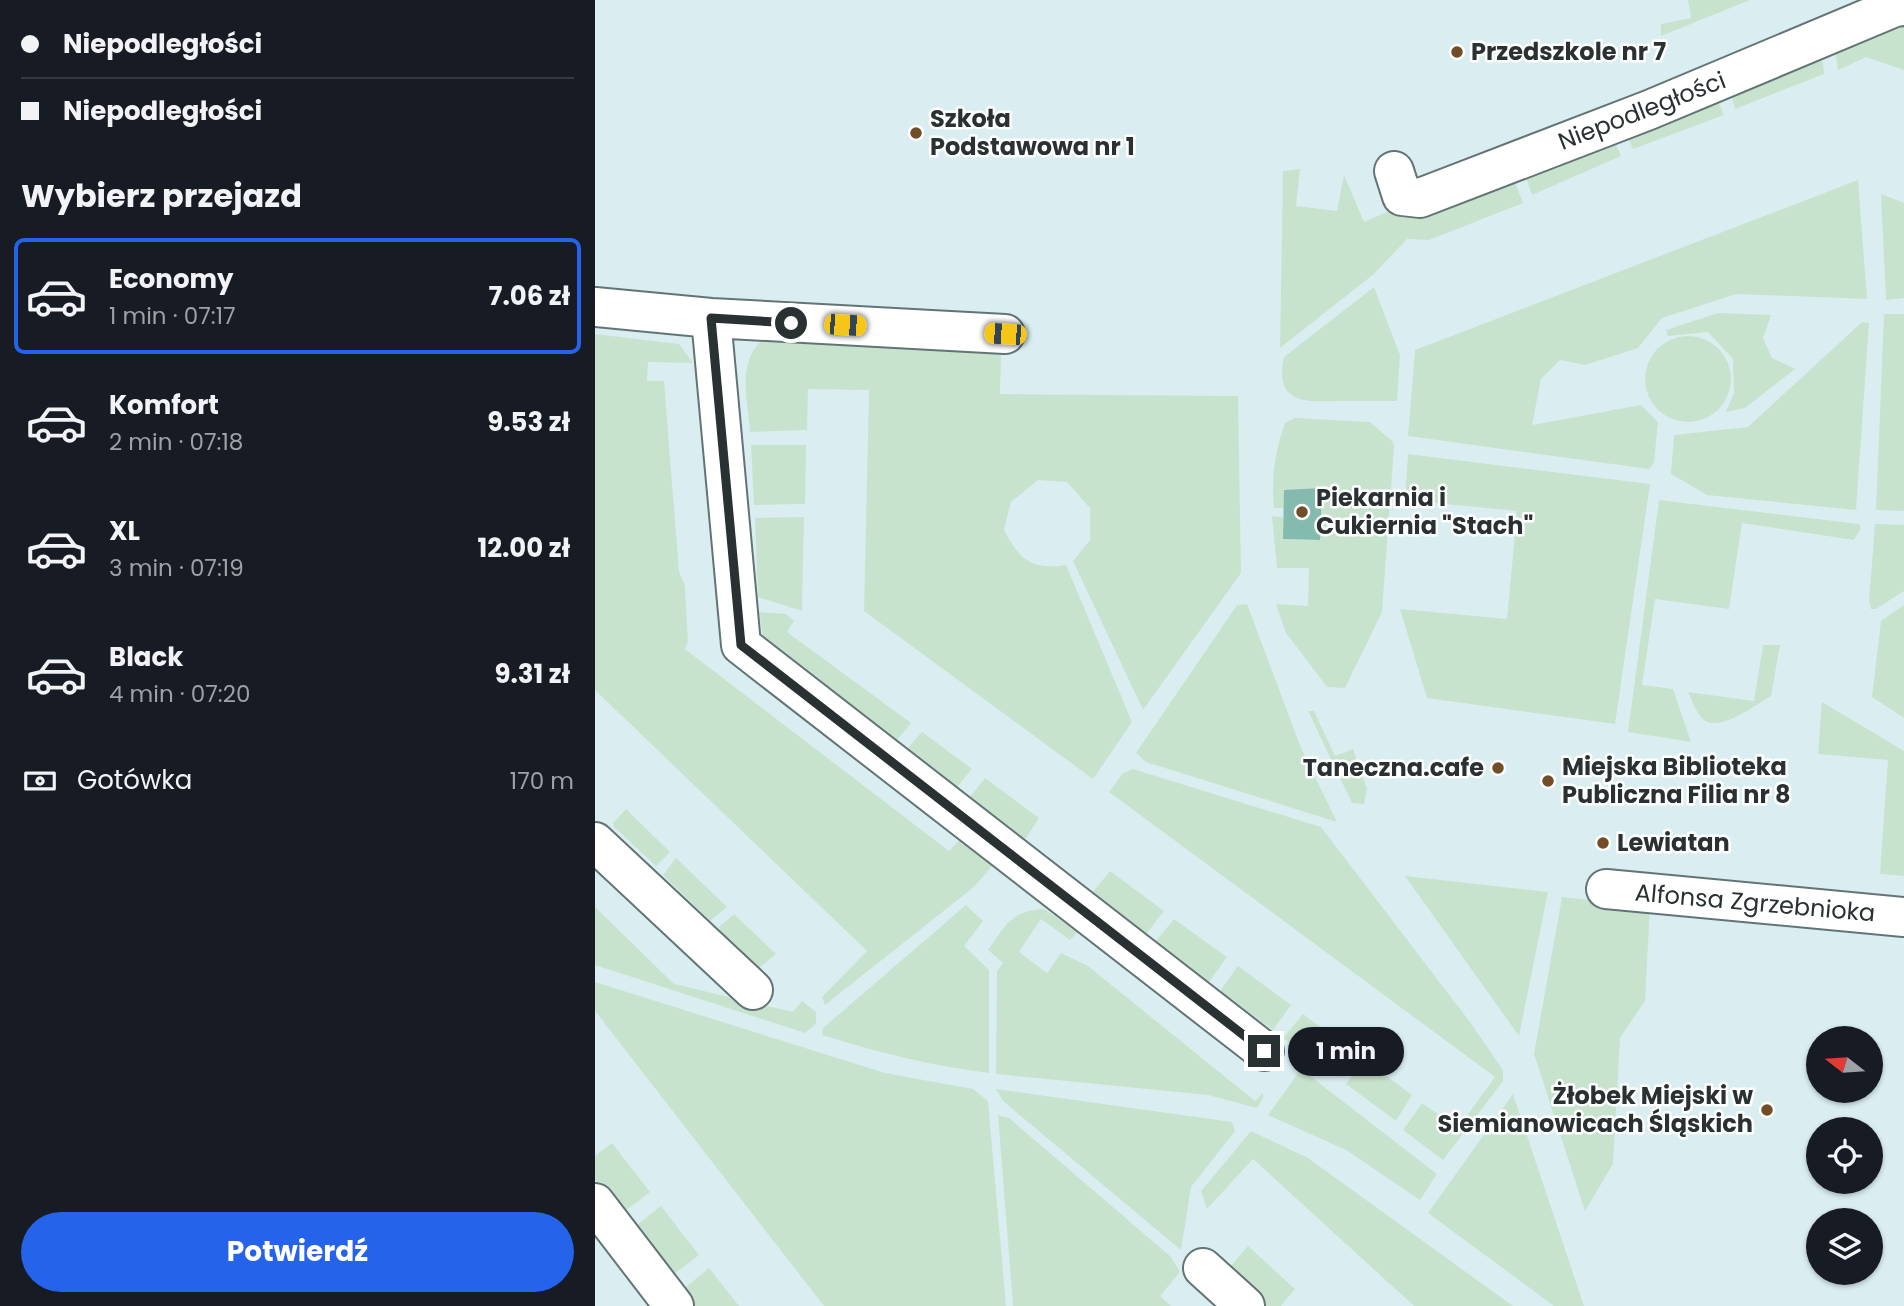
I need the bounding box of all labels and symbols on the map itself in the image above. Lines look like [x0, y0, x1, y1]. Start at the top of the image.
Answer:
place label: Przedszkole nr 7 [1471, 35, 1666, 68]
marker: Przedszkole nr 7 [1449, 44, 1465, 60]
street label: Niepodległości [1553, 63, 1730, 158]
place label: Szkoła Podstawowa nr 1 [930, 102, 1135, 163]
marker: Szkoła Podstawowa nr 1 [908, 125, 924, 141]
route start [775, 307, 807, 339]
car [824, 313, 867, 337]
car [984, 322, 1027, 346]
place label: Piekarnia i Cukiernia "Stach" [1316, 481, 1533, 542]
marker: Piekarnia i Cukiernia "Stach" [1294, 504, 1310, 520]
place label: Miejska Biblioteka Publiczna Filia nr 8 [1562, 750, 1790, 811]
place label: Taneczna.cafe [1303, 751, 1484, 784]
marker: Taneczna.cafe [1490, 760, 1506, 776]
marker: Miejska Biblioteka Publiczna Filia nr 8 [1540, 773, 1556, 789]
place label: Lewiatan [1617, 826, 1730, 859]
marker: Lewiatan [1595, 835, 1611, 851]
street label: Alfonsa Zgrzebnioka [1633, 876, 1877, 929]
callout: 1 min [1289, 1026, 1404, 1076]
north arrow [1806, 1026, 1883, 1102]
route end [1248, 1035, 1280, 1067]
place label: Żłobek Miejski w Siemianowicach Śląskich [1438, 1079, 1753, 1140]
marker: Żłobek Miejski w Siemianowicach Śląskich [1759, 1102, 1775, 1118]

